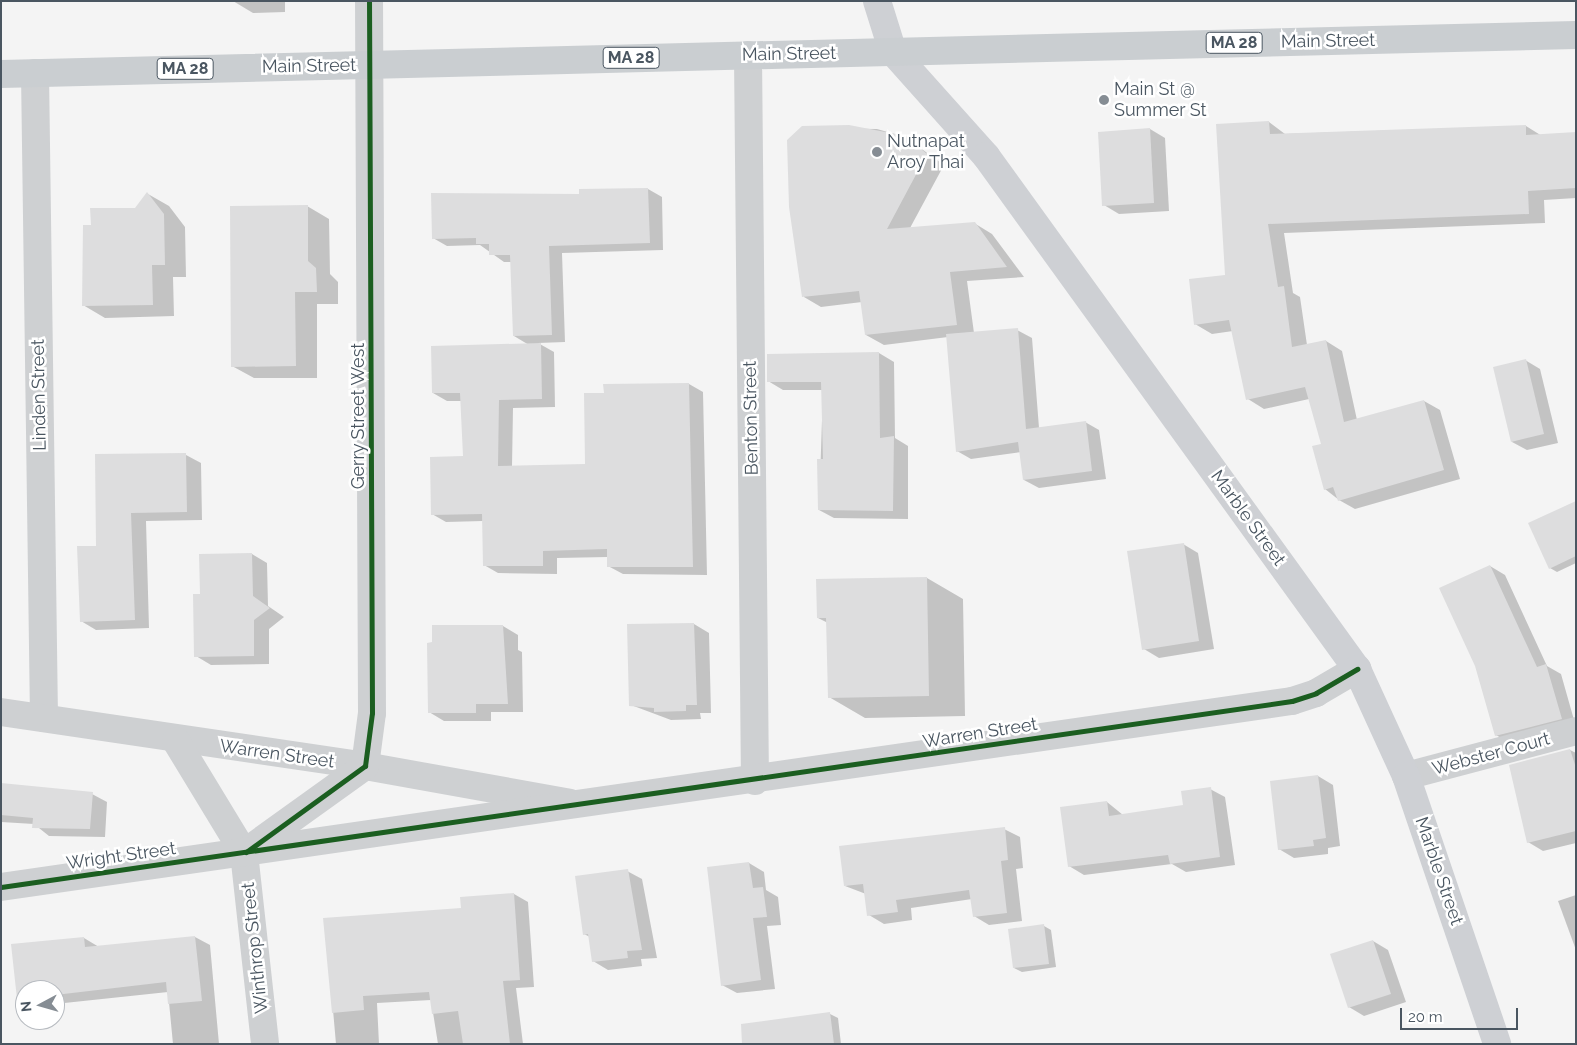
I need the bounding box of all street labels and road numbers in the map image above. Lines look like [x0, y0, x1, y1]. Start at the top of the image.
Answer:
road number: MA 28 [1205, 29, 1263, 56]
street label: Main Street [1281, 29, 1375, 53]
street label: Main Street [742, 42, 836, 66]
road number: MA 28 [602, 44, 660, 72]
street label: Main Street [262, 54, 356, 78]
road number: MA 28 [156, 56, 214, 82]
street label: Linden Street [27, 339, 51, 451]
street label: Gerry Street West [347, 342, 369, 490]
street label: Benton Street [739, 361, 763, 475]
street label: Marble Street [1206, 466, 1290, 570]
street label: Warren Street [921, 713, 1039, 753]
street label: Webster Court [1430, 728, 1552, 780]
street label: Warren Street [218, 735, 336, 773]
street label: Marble Street [1410, 814, 1468, 928]
street label: Wright Street [65, 838, 177, 874]
street label: Winthrop Street [237, 881, 273, 1015]

